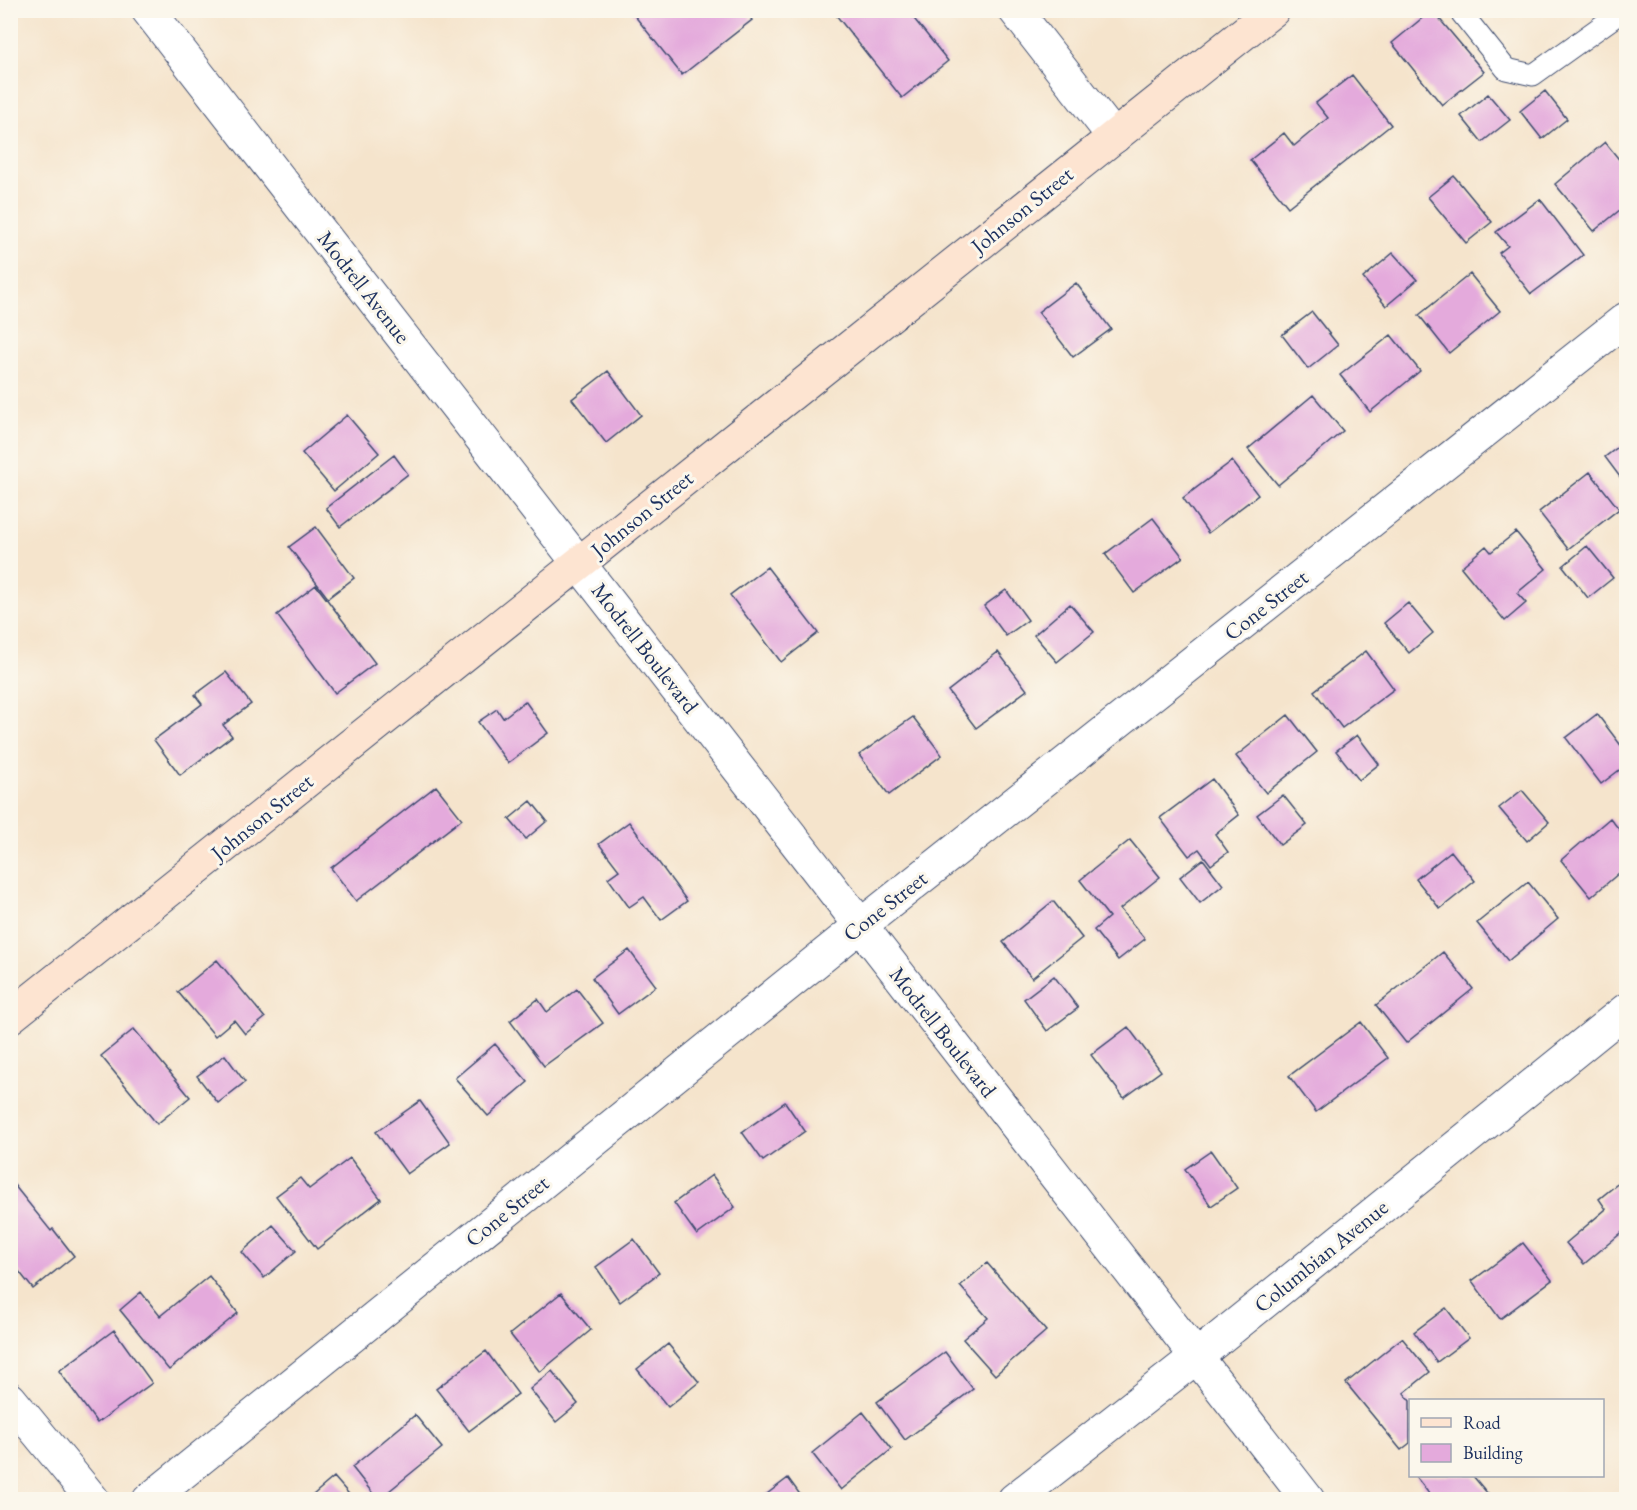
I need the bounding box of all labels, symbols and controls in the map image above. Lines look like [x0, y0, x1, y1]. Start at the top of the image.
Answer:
street label: Johnson Street [963, 160, 1079, 261]
street label: Modrell Avenue [311, 225, 417, 350]
street label: Johnson Street [583, 464, 699, 565]
street label: Cone Street [1218, 563, 1314, 647]
street label: Modrell Boulevard [585, 577, 706, 720]
street label: Johnson Street [203, 767, 319, 868]
street label: Cone Street [837, 864, 933, 948]
street label: Modrell Boulevard [883, 961, 1004, 1104]
street label: Cone Street [459, 1168, 555, 1254]
street label: Columbian Avenue [1248, 1193, 1394, 1319]
legend [1409, 1399, 1604, 1477]
text: Road [1463, 1411, 1502, 1434]
text: Building [1463, 1441, 1523, 1464]

